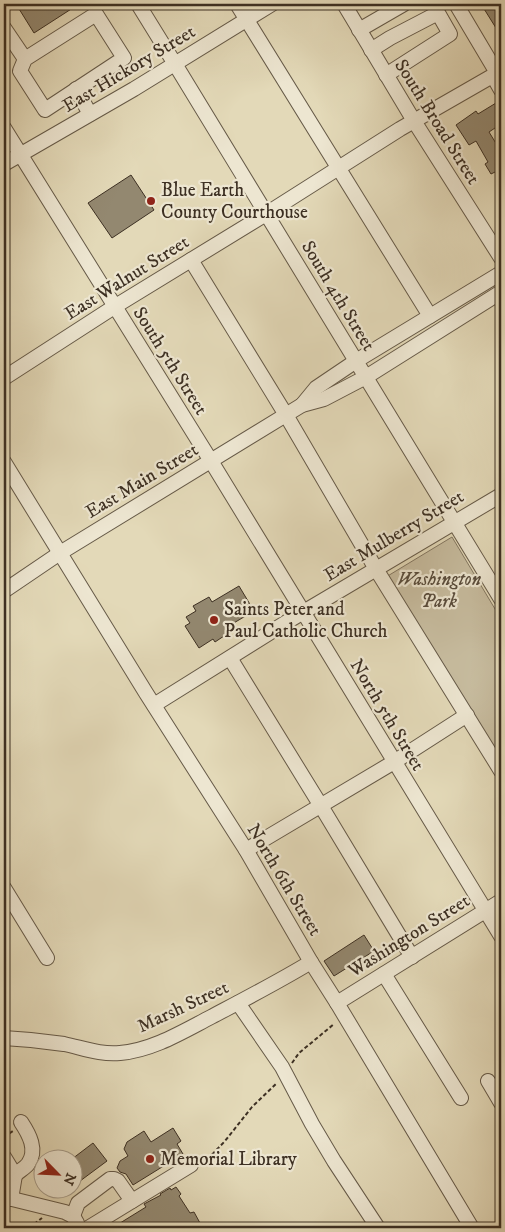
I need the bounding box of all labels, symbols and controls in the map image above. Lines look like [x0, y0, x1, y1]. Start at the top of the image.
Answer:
street label: East Hickory Street [59, 20, 199, 118]
street label: South Broad Street [389, 55, 485, 189]
place label: Blue Earth County Courthouse [161, 179, 308, 224]
marker: Blue Earth County Courthouse [145, 195, 157, 207]
street label: East Walnut Street [61, 231, 193, 325]
street label: South 4th Street [296, 237, 380, 355]
street label: South 5th Street [128, 303, 212, 419]
street label: East Main Street [82, 438, 202, 524]
street label: East Mulberry Street [320, 485, 468, 587]
park label: Washington Park [397, 568, 481, 613]
place label: Saints Peter and Paul Catholic Church [224, 598, 388, 643]
marker: Saints Peter and Paul Catholic Church [208, 614, 220, 626]
street label: North 5th Street [345, 655, 429, 775]
street label: North 6th Street [242, 820, 326, 940]
street label: Washington Street [343, 889, 474, 983]
street label: Marsh Street [134, 976, 232, 1038]
place label: Memorial Library [160, 1148, 298, 1171]
north arrow [32, 1150, 82, 1200]
marker: Memorial Library [144, 1153, 156, 1165]
text: N [58, 1170, 80, 1188]

